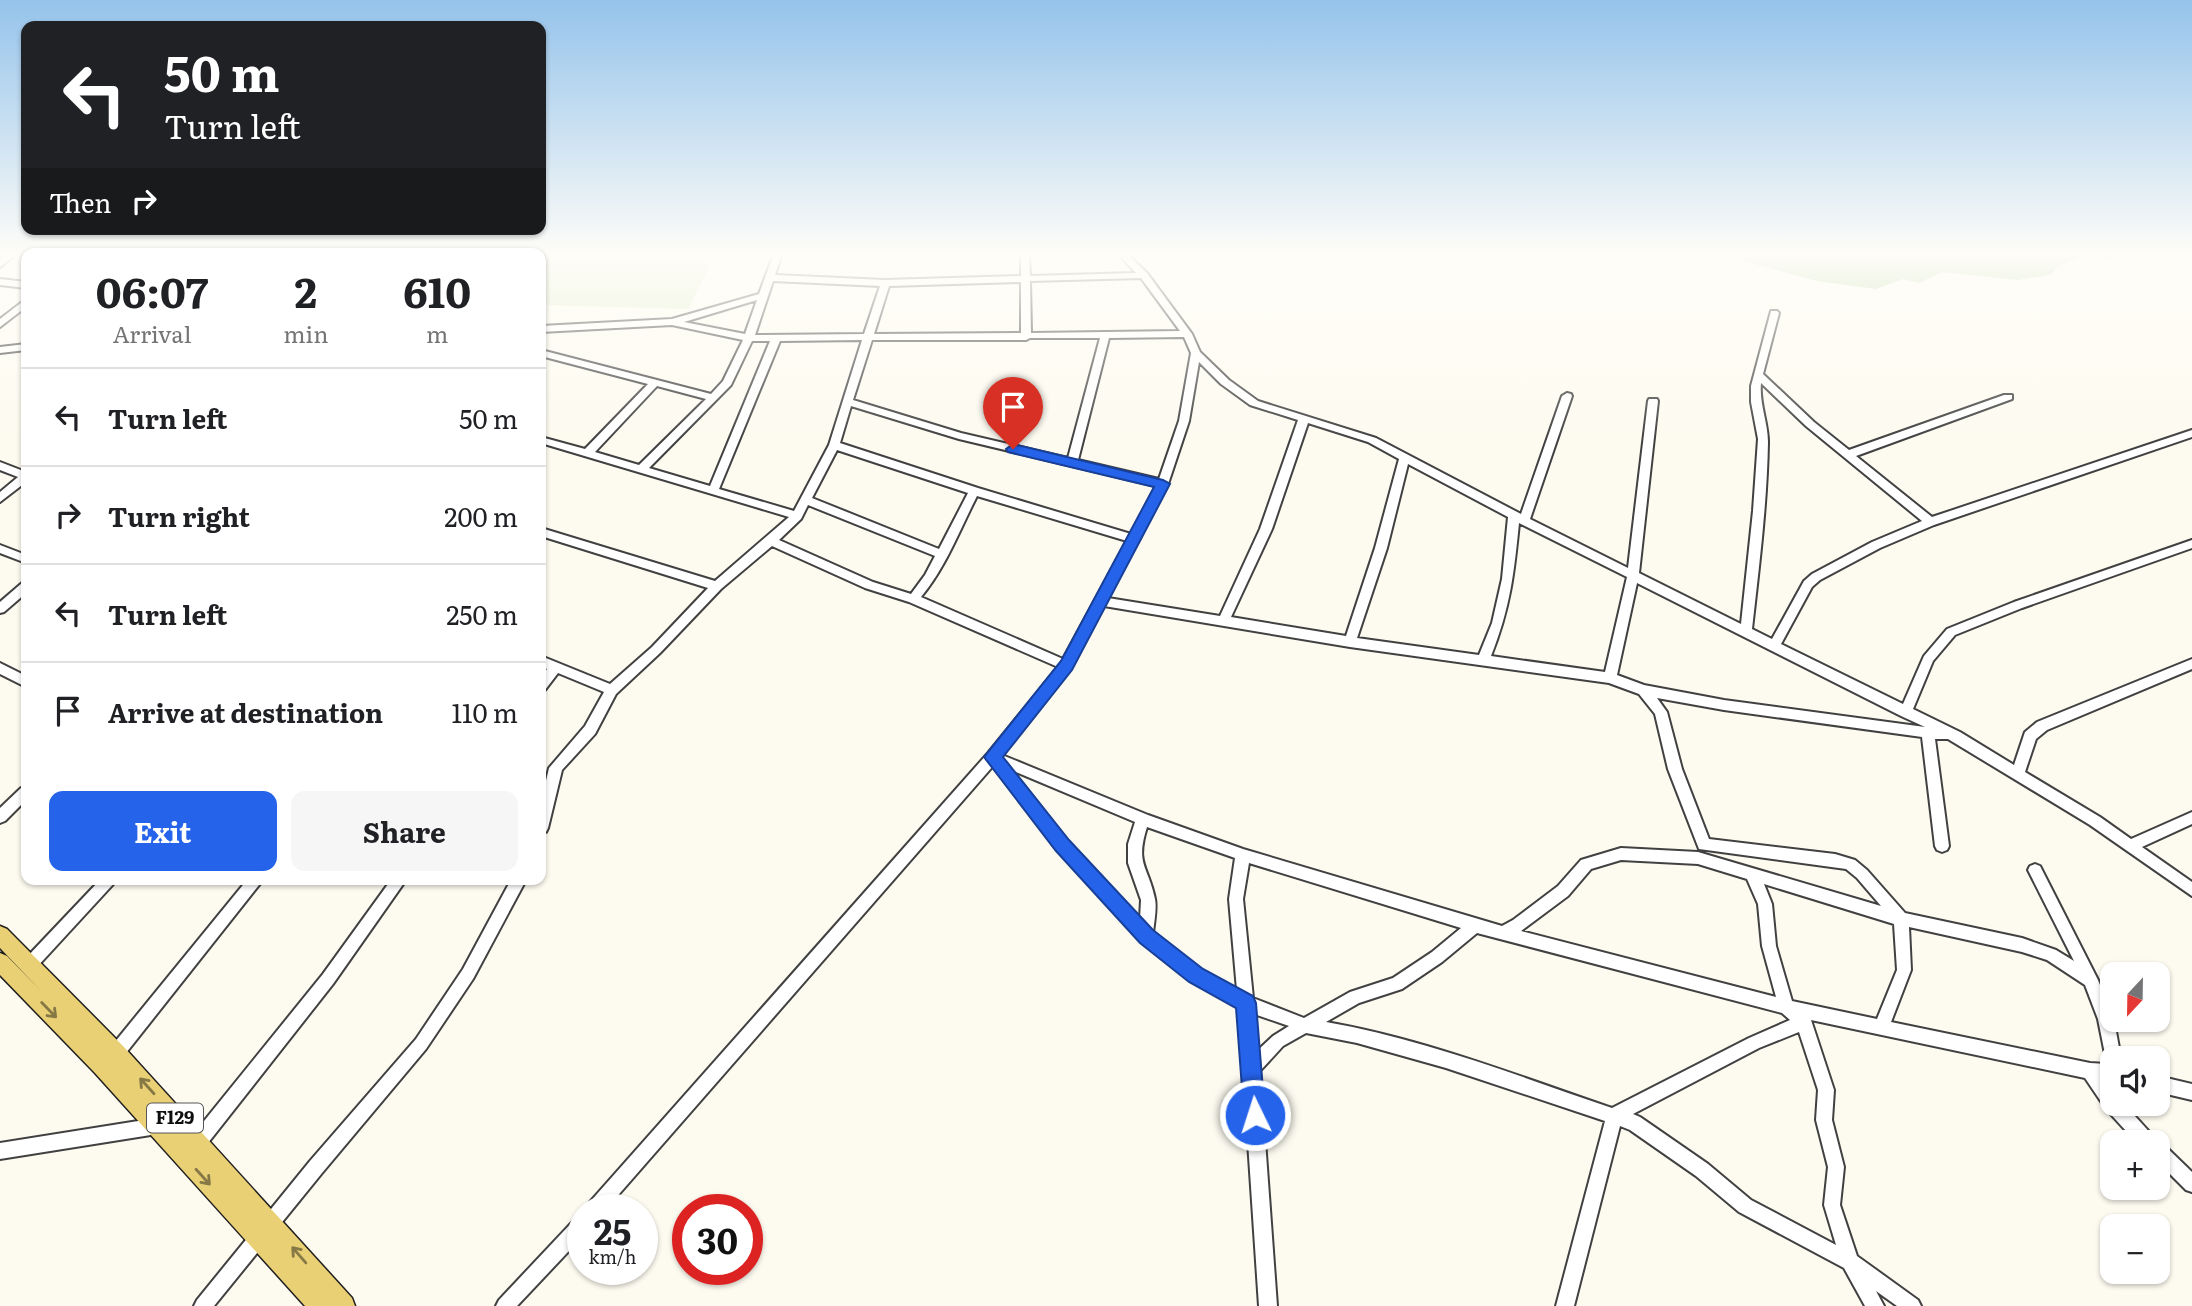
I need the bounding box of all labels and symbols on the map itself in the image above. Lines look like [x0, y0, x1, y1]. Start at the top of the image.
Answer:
pin [983, 377, 1043, 449]
north arrow [2100, 962, 2170, 1032]
one-way arrow [40, 1001, 57, 1018]
one-way arrow [138, 1078, 155, 1095]
position arrow [1218, 1078, 1292, 1152]
road number: F129 [147, 1104, 203, 1133]
one-way arrow [195, 1168, 211, 1186]
speed limit sign: 30 [672, 1194, 763, 1285]
one-way arrow [291, 1246, 307, 1264]

